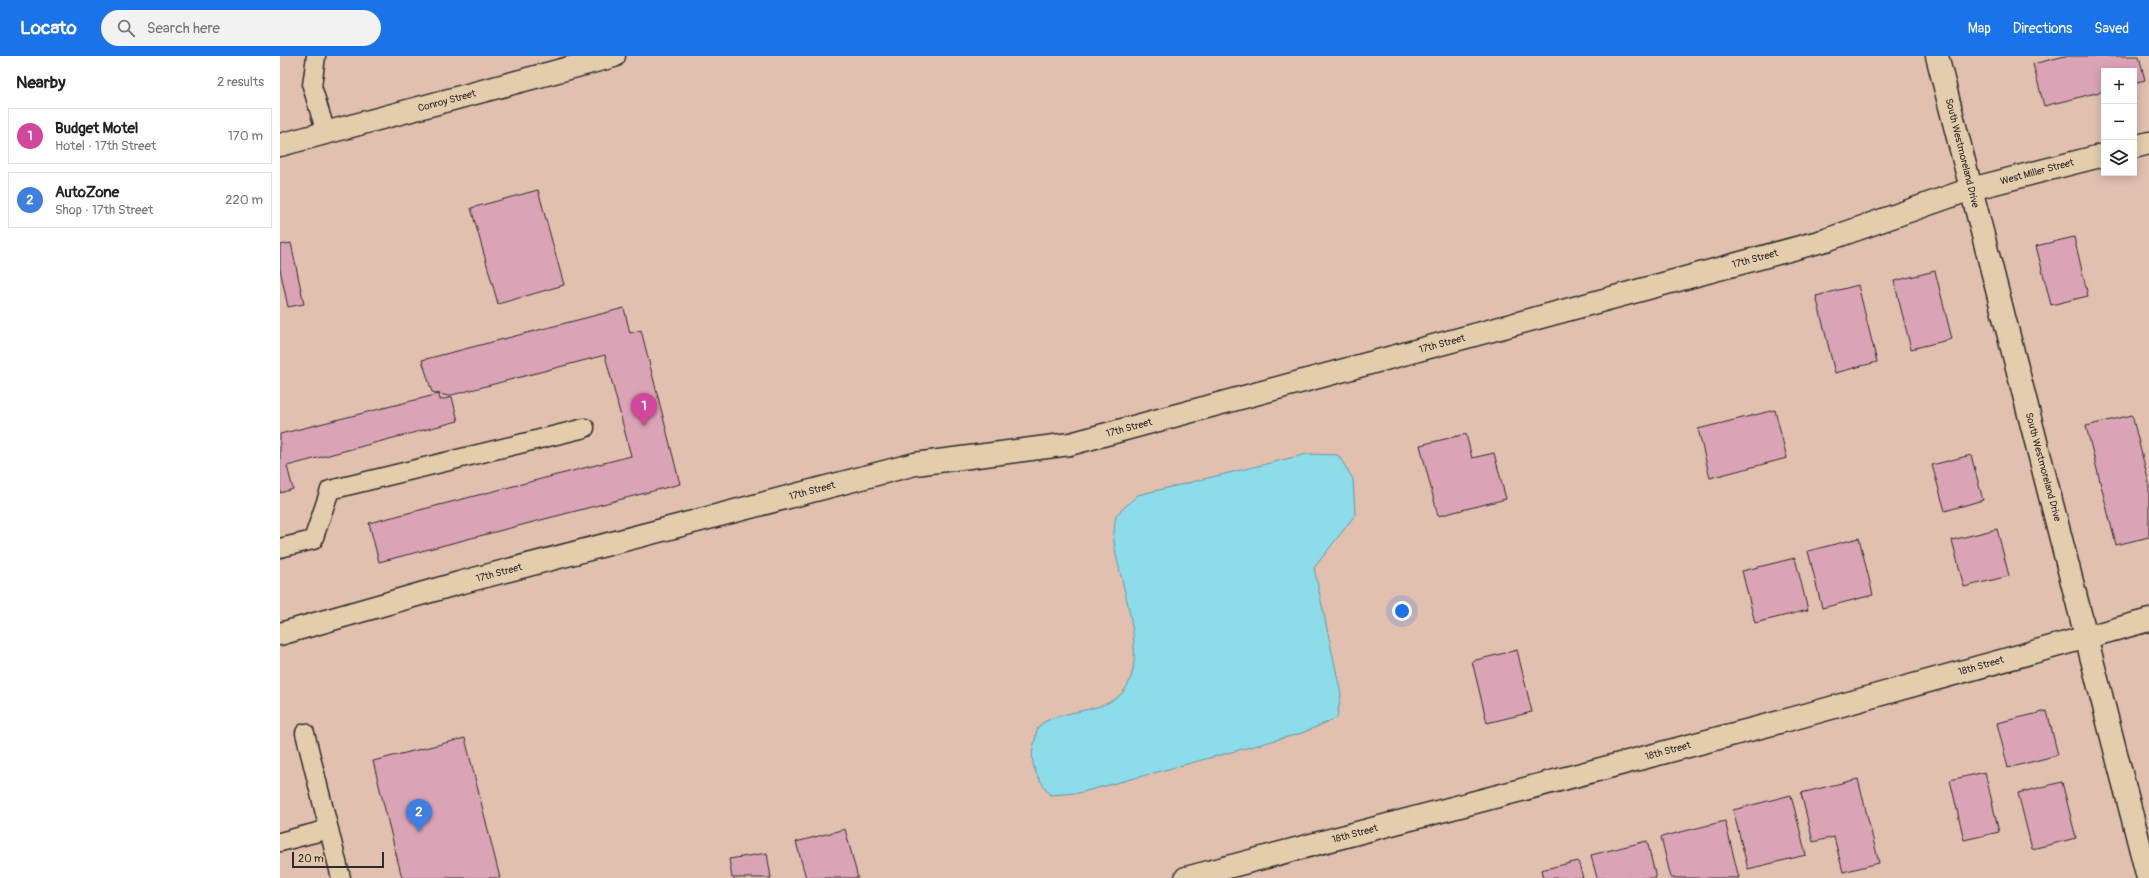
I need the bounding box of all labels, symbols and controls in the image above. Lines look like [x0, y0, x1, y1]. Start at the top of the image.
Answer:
search box [101, 10, 381, 46]
text: Locato [20, 16, 77, 40]
icon: search [115, 17, 137, 39]
text: Search here [147, 19, 220, 38]
text: Map [1968, 20, 1991, 37]
text: Directions [2013, 20, 2072, 37]
text: Saved [2094, 20, 2129, 37]
map controls [2101, 68, 2137, 176]
button: + [2101, 68, 2137, 104]
text: Nearby [16, 72, 65, 93]
text: 2 results [217, 74, 264, 90]
street label: Conroy Street [417, 87, 478, 114]
street label: South Westmoreland Drive [1943, 97, 1981, 209]
button: − [2101, 104, 2137, 140]
text: Budget Motel [55, 119, 138, 138]
text: 1 [27, 128, 33, 144]
text: 170 m [228, 128, 263, 144]
text: Hotel · 17th Street [55, 138, 156, 154]
button: layers [2101, 140, 2137, 176]
street label: West Miller Street [1999, 156, 2076, 188]
text: AutoZone [55, 183, 119, 202]
text: 2 [26, 192, 34, 208]
text: 220 m [225, 192, 263, 208]
text: Shop · 17th Street [55, 202, 153, 218]
street label: 17th Street [1731, 247, 1780, 271]
street label: 17th Street [1418, 332, 1467, 356]
pin: 1 [631, 393, 657, 426]
street label: South Westmoreland Drive [2023, 411, 2063, 523]
street label: 17th Street [1105, 416, 1154, 440]
street label: 17th Street [788, 479, 837, 503]
street label: 17th Street [475, 561, 524, 585]
your location [1392, 601, 1412, 621]
street label: 18th Street [1957, 653, 2006, 678]
street label: 18th Street [1644, 739, 1693, 763]
pin: 2 [406, 799, 432, 832]
street label: 18th Street [1331, 822, 1380, 846]
scale bar [292, 850, 384, 869]
text: 20 m [298, 852, 324, 865]

